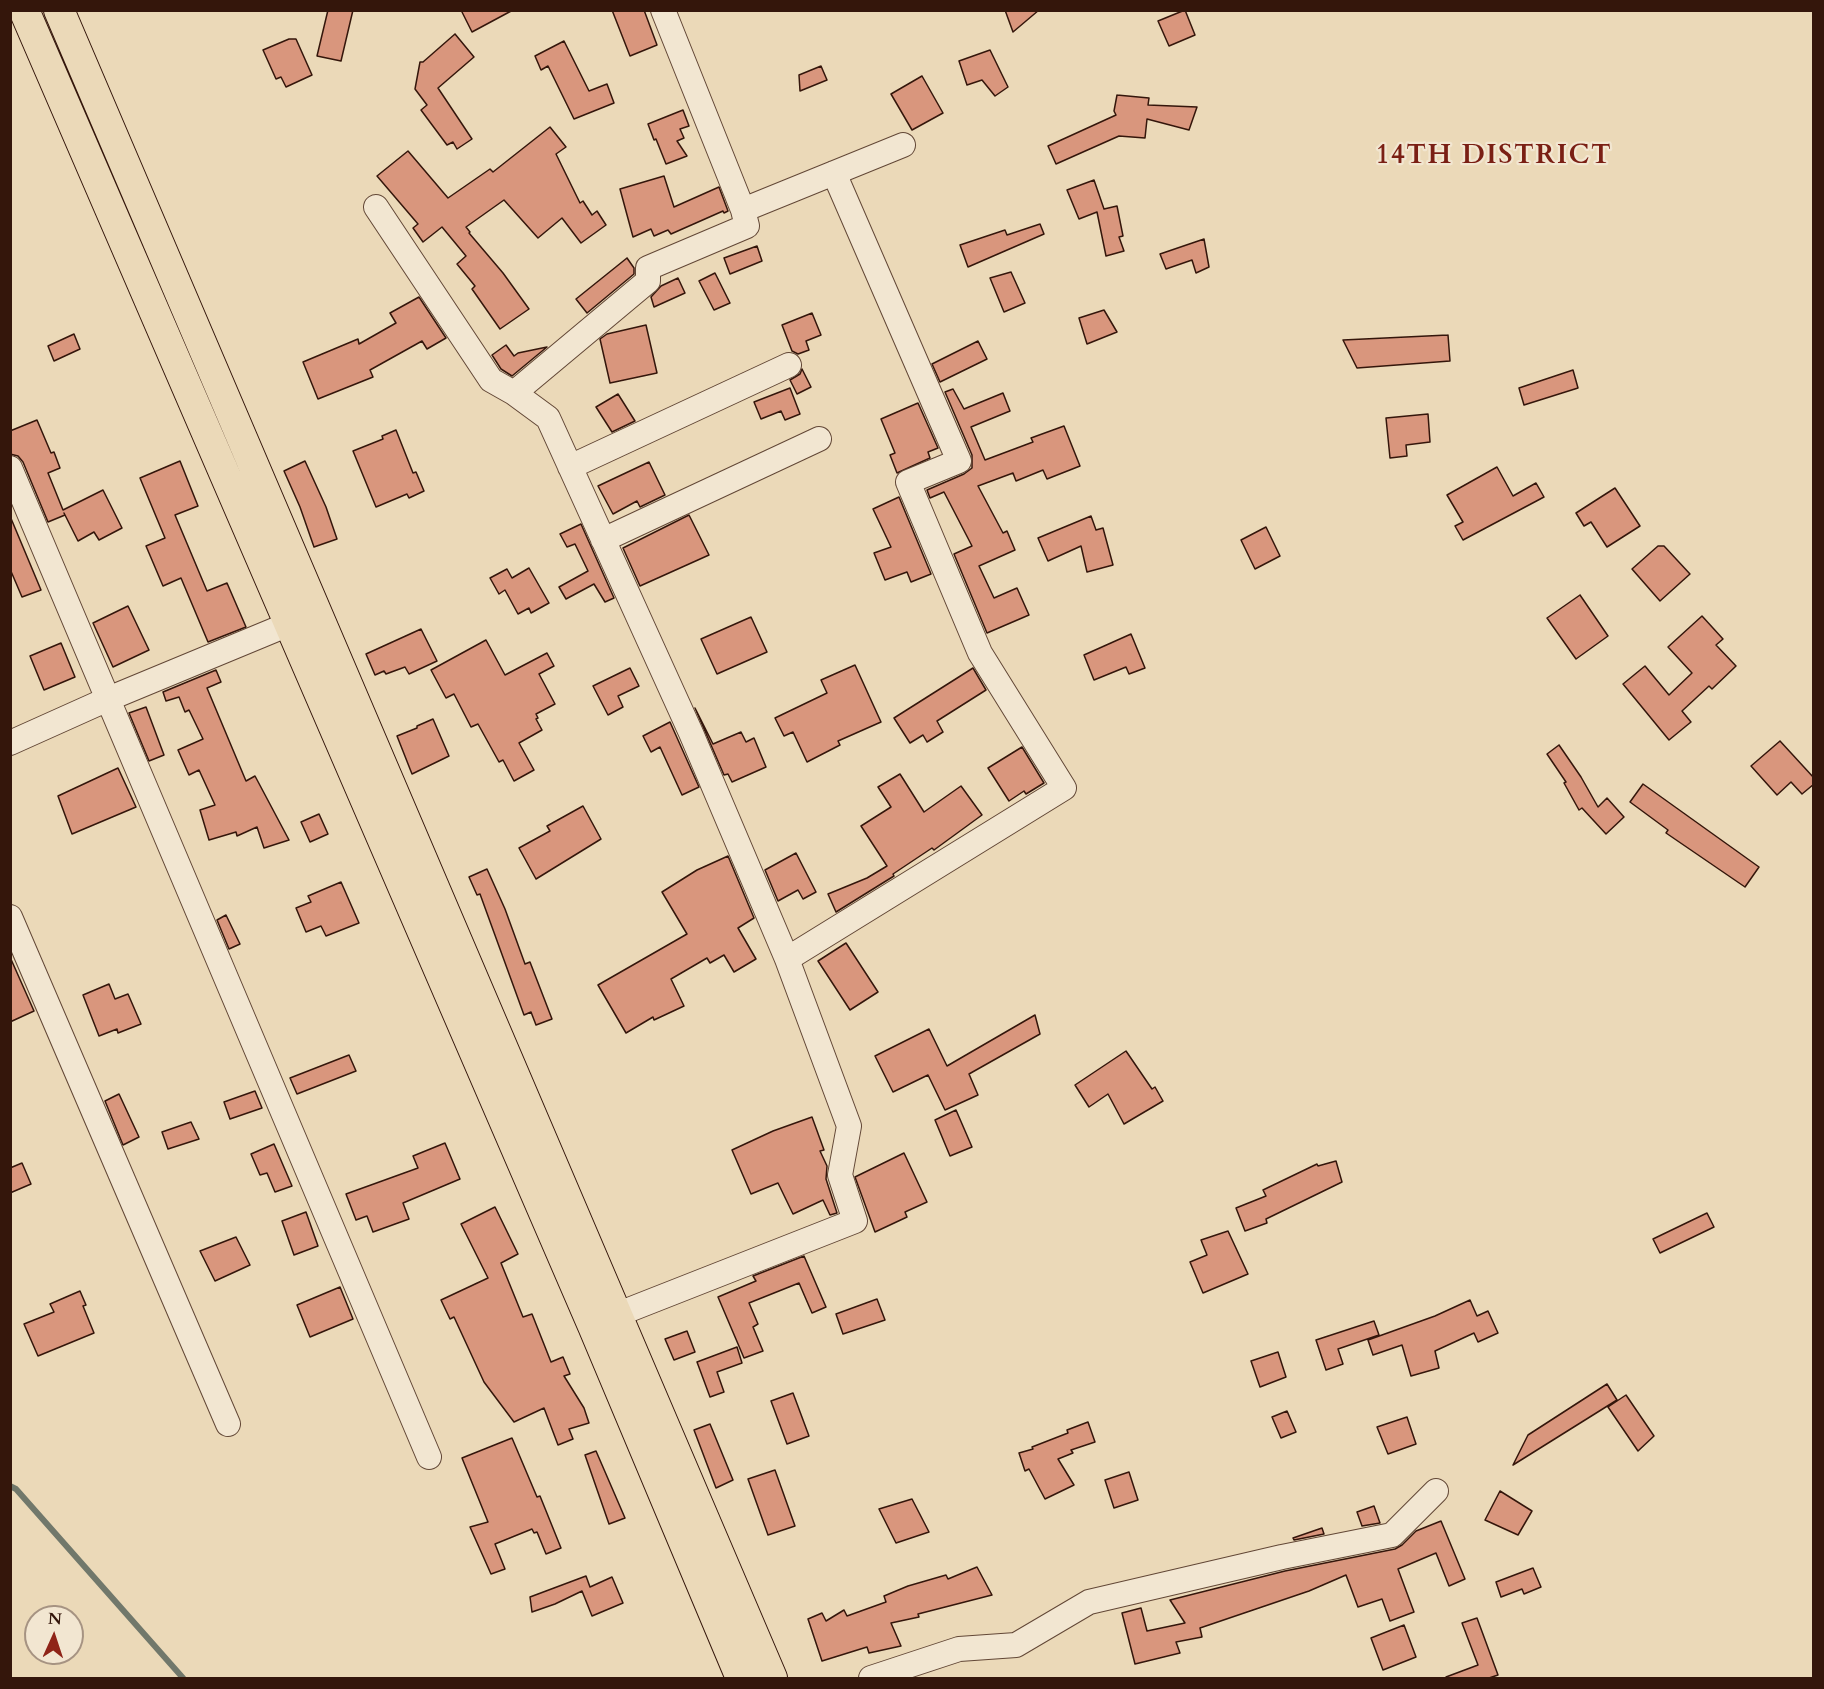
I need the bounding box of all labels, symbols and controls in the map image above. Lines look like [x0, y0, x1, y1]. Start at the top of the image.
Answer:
district label: 14TH DISTRICT [1376, 141, 1612, 173]
north arrow [24, 1605, 84, 1665]
text: N [47, 1608, 62, 1630]

